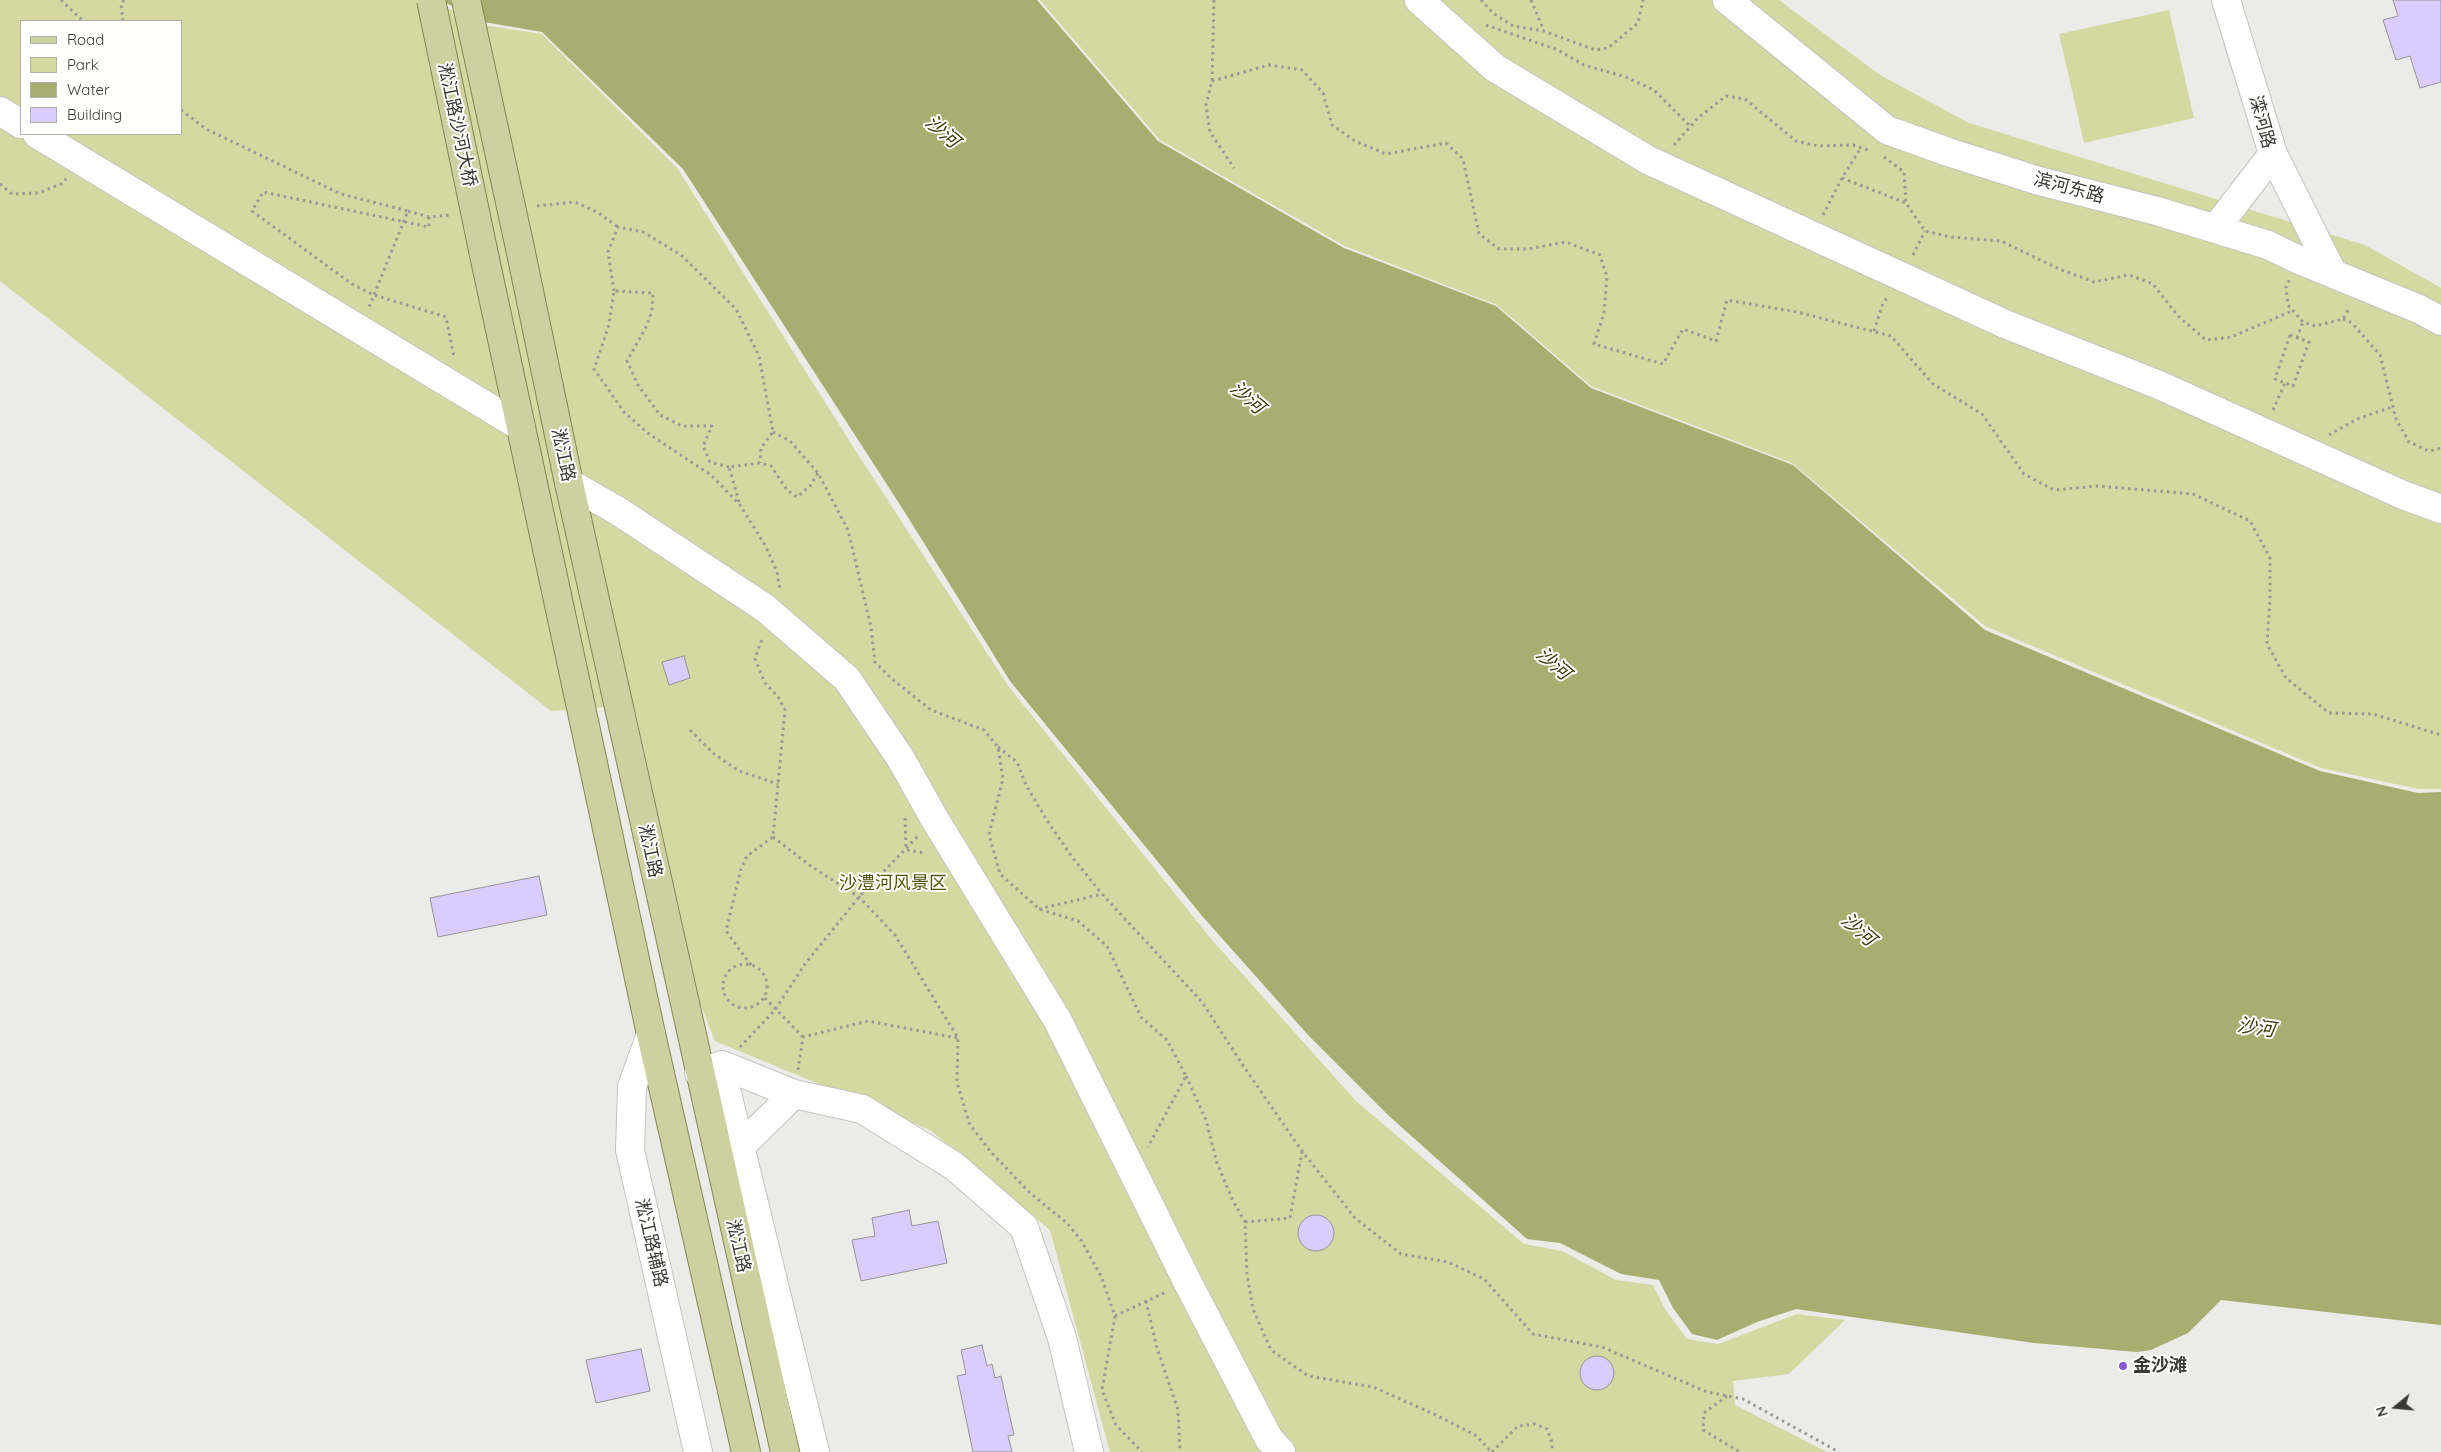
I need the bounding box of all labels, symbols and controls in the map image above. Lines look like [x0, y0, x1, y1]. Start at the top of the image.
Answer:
legend [20, 20, 182, 135]
text: Road [67, 30, 104, 49]
text: Park [67, 55, 99, 74]
street label: 淞江路沙河大桥 [433, 61, 481, 189]
text: Water [67, 80, 110, 99]
street label: 滦河路 [2245, 93, 2279, 151]
text: Building [67, 105, 122, 124]
water label: 沙河 [920, 111, 964, 153]
street label: 滨河东路 [2031, 168, 2107, 208]
water label: 沙河 [1225, 377, 1269, 419]
street label: 淞江路 [547, 426, 579, 484]
water label: 沙河 [1531, 643, 1575, 685]
street label: 淞江路 [634, 822, 666, 880]
park label: 沙澧河风景区 [839, 873, 947, 895]
water label: 沙河 [1836, 909, 1880, 951]
water label: 沙河 [2236, 1014, 2276, 1042]
street label: 淞江路辅路 [630, 1197, 672, 1289]
street label: 淞江路 [721, 1217, 755, 1275]
place label: 金沙滩 [2133, 1355, 2187, 1377]
marker: 金沙滩 [2117, 1360, 2129, 1372]
north arrow [2371, 1382, 2421, 1432]
text: N [2372, 1404, 2392, 1419]

